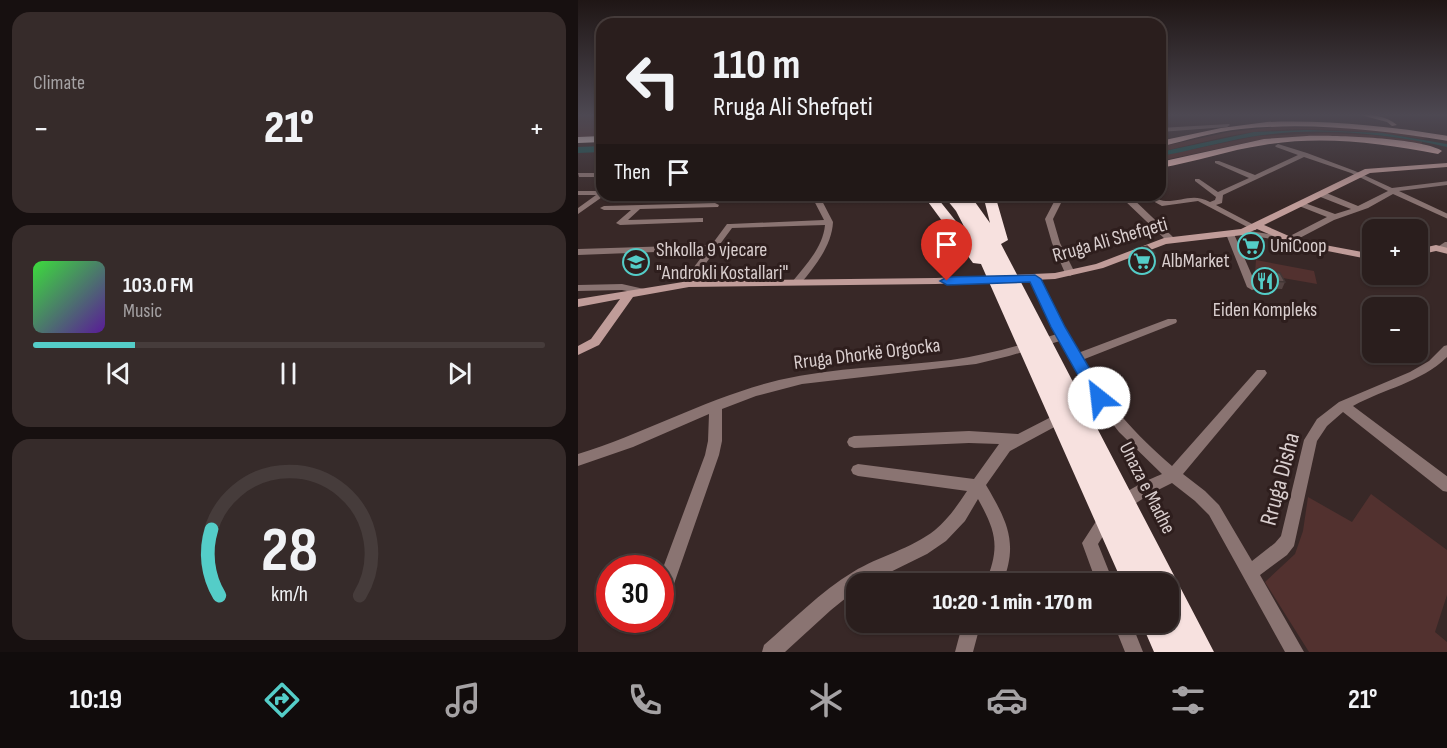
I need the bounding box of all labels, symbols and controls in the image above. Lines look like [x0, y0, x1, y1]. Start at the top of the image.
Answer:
text: 110 m [713, 40, 800, 91]
icon: left [614, 42, 692, 120]
text: Climate [33, 71, 85, 95]
text: Rruga Ali Shefqeti [713, 91, 873, 123]
text: 21° [264, 101, 314, 156]
text: − [33, 109, 49, 149]
text: + [529, 109, 545, 149]
icon: arrive [662, 156, 695, 189]
text: Then [614, 159, 650, 186]
street label: Rruga Ali Shefqeti [1050, 212, 1170, 268]
pin [921, 219, 972, 281]
map controls [1362, 219, 1428, 363]
button: + [1362, 219, 1428, 285]
icon: arrive [930, 228, 963, 261]
supermarket icon: UniCoop [1236, 231, 1266, 261]
place label: UniCoop [1270, 234, 1327, 258]
place label: Shkolla 9 vjecare "Androkli Kostallari" [656, 238, 788, 285]
supermarket icon: AlbMarket [1127, 246, 1157, 276]
school or university icon: Shkolla 9 vjecare "Androkli Kostallari" [621, 247, 651, 277]
place label: AlbMarket [1161, 249, 1230, 273]
restaurant icon: Eiden Kompleks [1250, 266, 1280, 296]
text: 103.0 FM [123, 272, 193, 299]
button: − [1362, 297, 1428, 363]
place label: Eiden Kompleks [1213, 298, 1317, 322]
text: Music [123, 299, 162, 323]
street label: Rruga Dhorkë Orgocka [792, 333, 942, 375]
icon: previous [102, 357, 135, 390]
icon: pause [272, 357, 305, 390]
icon: next [443, 357, 476, 390]
position arrow [1067, 366, 1131, 430]
street label: Rruga Disha [1254, 429, 1306, 529]
street label: Unaza e Madhe [1114, 438, 1180, 538]
text: 28 [261, 515, 317, 590]
speed limit sign: 30 [596, 555, 674, 633]
text: km/h [270, 583, 308, 608]
text: 10:20 · 1 min · 170 m [933, 589, 1092, 616]
icon: directions [261, 679, 303, 721]
icon: music [442, 679, 484, 721]
icon: phone [624, 679, 666, 721]
icon: climate [805, 679, 847, 721]
icon: car [986, 679, 1028, 721]
icon: filters [1167, 679, 1209, 721]
text: 10:19 [70, 684, 122, 716]
text: 21° [1348, 684, 1377, 716]

